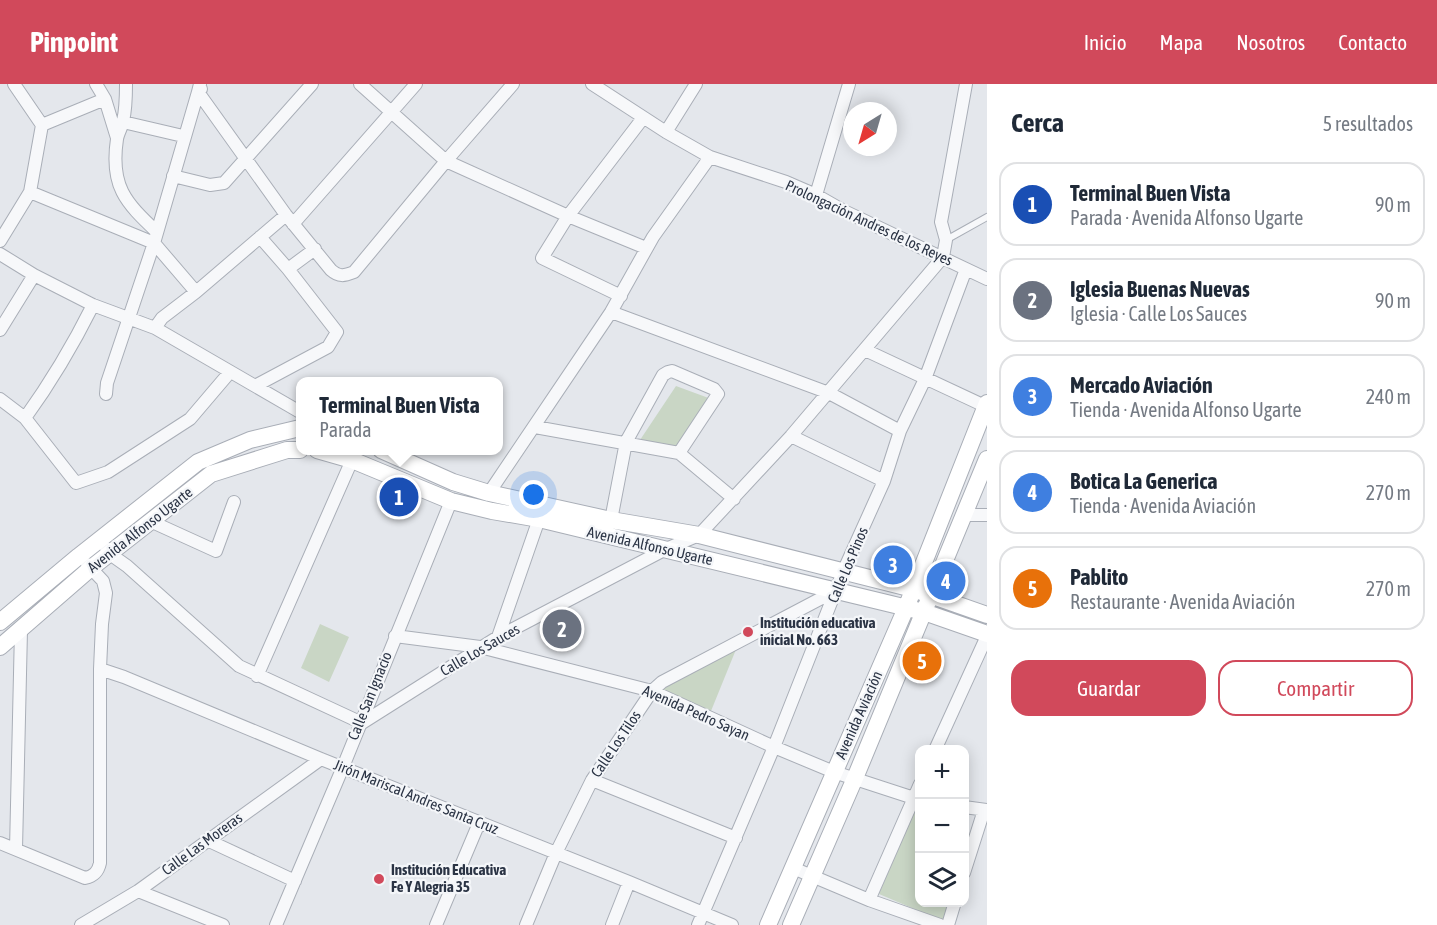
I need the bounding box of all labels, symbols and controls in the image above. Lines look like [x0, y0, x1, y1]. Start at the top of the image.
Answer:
text: Pinpoint [30, 26, 118, 58]
text: Inicio [1084, 30, 1127, 54]
text: Mapa [1160, 30, 1203, 54]
text: Nosotros [1236, 30, 1305, 54]
text: Contacto [1338, 30, 1407, 54]
north arrow [843, 102, 897, 156]
text: Cerca [1011, 108, 1064, 138]
text: 5 resultados [1323, 112, 1413, 135]
street label: Prolongación Andres de los Reyes [783, 176, 955, 269]
text: Terminal Buen Vista [1070, 180, 1230, 206]
text: 1 [1028, 193, 1037, 216]
text: 90 m [1375, 193, 1411, 216]
text: Parada · Avenida Alfonso Ugarte [1070, 206, 1303, 229]
text: Iglesia Buenas Nuevas [1070, 276, 1250, 302]
text: 2 [1028, 289, 1037, 312]
text: 90 m [1375, 289, 1411, 312]
text: Iglesia · Calle Los Sauces [1070, 302, 1247, 325]
text: Mercado Aviación [1070, 372, 1213, 398]
popup [296, 377, 503, 455]
text: 3 [1028, 385, 1037, 408]
text: 240 m [1366, 385, 1411, 408]
text: Terminal Buen Vista [319, 392, 480, 418]
text: Tienda · Avenida Alfonso Ugarte [1070, 398, 1302, 421]
text: Parada [319, 418, 372, 441]
text: Botica La Generica [1070, 468, 1218, 494]
pin: 1 [380, 474, 418, 520]
your location [519, 480, 548, 509]
text: 4 [1028, 481, 1037, 504]
text: 270 m [1366, 481, 1411, 504]
street label: Avenida Alfonso Ugarte [84, 483, 196, 576]
text: Tienda · Avenida Aviación [1070, 494, 1256, 517]
street label: Avenida Alfonso Ugarte [586, 523, 715, 568]
street label: Calle Los Pinos [824, 524, 871, 605]
pin: 3 [874, 542, 912, 588]
pin: 4 [926, 558, 966, 604]
text: Pablito [1070, 564, 1128, 590]
text: 5 [1028, 577, 1037, 600]
text: 270 m [1366, 577, 1411, 600]
text: Restaurante · Avenida Aviación [1070, 590, 1296, 613]
pin: 2 [542, 606, 582, 652]
place label: Institución educativa inicial No. 663 [760, 614, 876, 648]
street label: Calle Los Sauces [437, 620, 522, 679]
marker: Institución educativa inicial No. 663 [741, 625, 755, 639]
pin: 5 [902, 638, 942, 684]
street label: Calle San Ignacio [344, 649, 395, 742]
button: Guardar [1011, 660, 1206, 716]
button: Compartir [1218, 660, 1413, 716]
street label: Avenida Aviación [832, 668, 885, 761]
street label: Avenida Pedro Sayan [640, 681, 752, 744]
street label: Calle Los Tilos [587, 707, 644, 780]
map controls [915, 745, 969, 907]
button: + [915, 745, 969, 799]
street label: Jirón Mariscal Andres Santa Cruz [331, 756, 501, 838]
button: − [915, 799, 969, 853]
street label: Calle Las Moreras [158, 809, 245, 878]
button: layers [915, 853, 969, 907]
place label: Institución Educativa Fe Y Alegria 35 [391, 861, 506, 895]
marker: Institución Educativa Fe Y Alegria 35 [372, 872, 386, 886]

